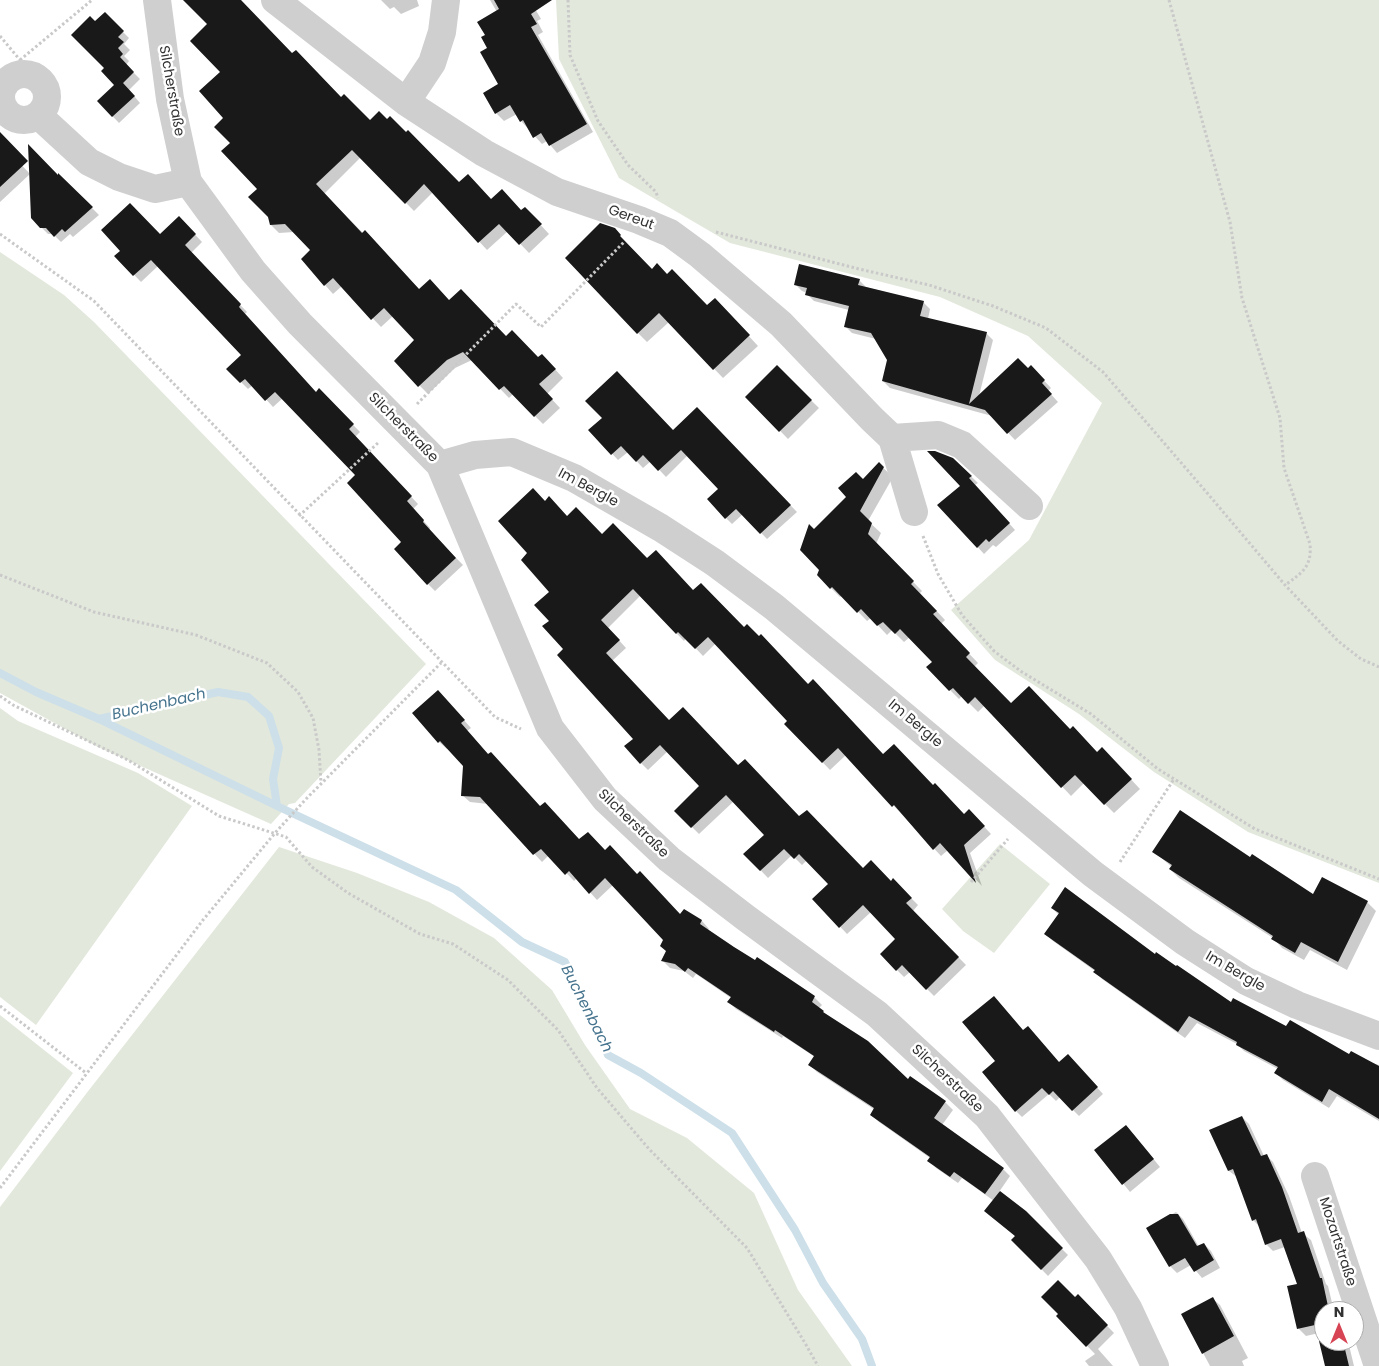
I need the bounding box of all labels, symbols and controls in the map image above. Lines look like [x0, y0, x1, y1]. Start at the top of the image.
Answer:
street label: Silcherstraße [155, 44, 187, 138]
street label: Gereut [606, 202, 656, 234]
street label: Silcherstraße [365, 390, 441, 466]
street label: Im Bergle [555, 465, 621, 511]
water label: Buchenbach [111, 686, 207, 724]
street label: Im Bergle [884, 696, 946, 752]
street label: Silcherstraße [594, 786, 672, 862]
street label: Im Bergle [1202, 948, 1268, 996]
water label: Buchenbach [556, 962, 616, 1056]
street label: Silcherstraße [908, 1042, 986, 1116]
street label: Mozartstraße [1315, 1195, 1359, 1289]
north arrow [1314, 1301, 1364, 1351]
text: N [1334, 1302, 1344, 1322]

